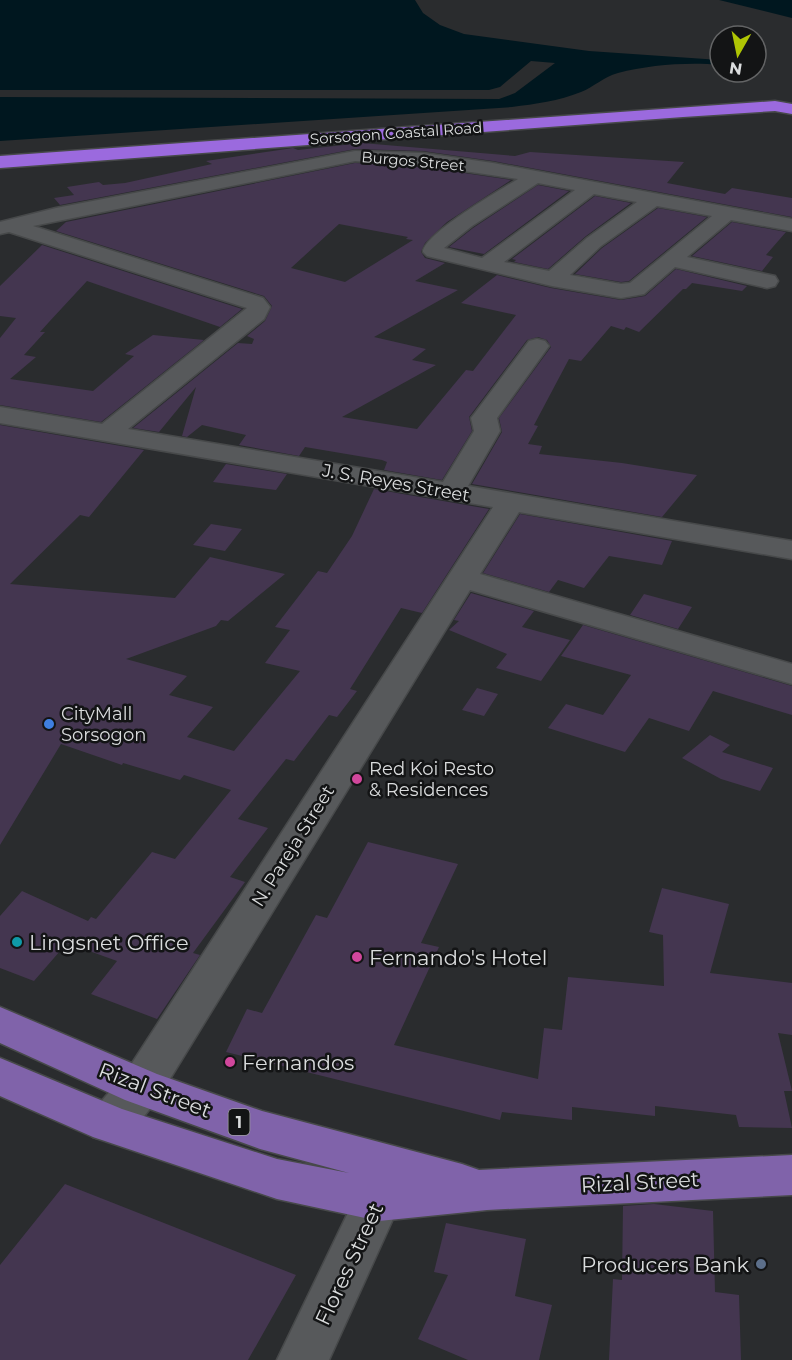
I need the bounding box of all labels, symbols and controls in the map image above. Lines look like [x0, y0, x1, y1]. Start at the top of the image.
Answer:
north arrow [708, 24, 768, 84]
text: N [728, 58, 744, 79]
street label: Sorsogon Coastal Road [309, 117, 483, 149]
street label: Burgos Street [361, 147, 465, 175]
street label: J. S. Reyes Street [320, 459, 471, 507]
place label: CityMall Sorsogon [61, 703, 146, 746]
marker: CityMall Sorsogon [42, 717, 56, 731]
place label: Red Koi Resto & Residences [369, 758, 494, 801]
marker: Red Koi Resto & Residences [350, 772, 364, 786]
street label: N. Pareja Street [247, 781, 339, 911]
place label: Lingsnet Office [29, 930, 189, 955]
marker: Lingsnet Office [10, 935, 24, 949]
place label: Fernando's Hotel [369, 945, 547, 970]
marker: Fernando's Hotel [350, 950, 364, 964]
place label: Fernandos [242, 1050, 354, 1075]
marker: Fernandos [223, 1055, 237, 1069]
street label: Rizal Street [95, 1057, 215, 1123]
road number: 1 [228, 1109, 250, 1135]
street label: Rizal Street [580, 1166, 700, 1198]
street label: Flores Street [310, 1199, 388, 1329]
place label: Producers Bank [581, 1252, 749, 1277]
marker: Producers Bank [754, 1257, 768, 1271]

